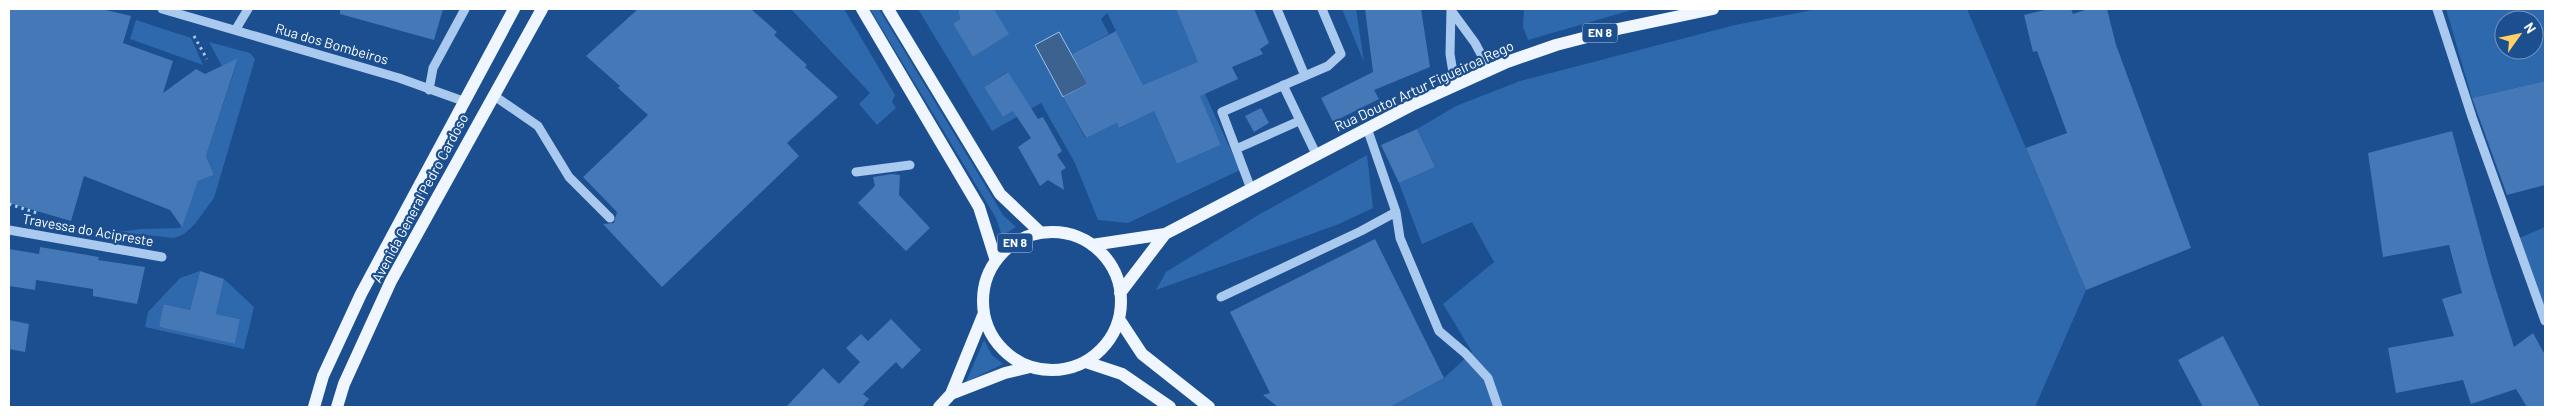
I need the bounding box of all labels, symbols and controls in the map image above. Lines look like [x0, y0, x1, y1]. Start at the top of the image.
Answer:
north arrow [2494, 10, 2544, 60]
street label: Rua dos Bombeiros [274, 19, 391, 68]
text: N [2521, 19, 2540, 36]
road number: EN 8 [1582, 23, 1618, 42]
street label: Rua Doutor Artur Figueiroa Rego [1331, 36, 1516, 135]
street label: Avenida General Pedro Cardoso [368, 110, 471, 285]
street label: Travessa do Acipreste [21, 210, 155, 249]
road number: EN 8 [998, 234, 1032, 252]

